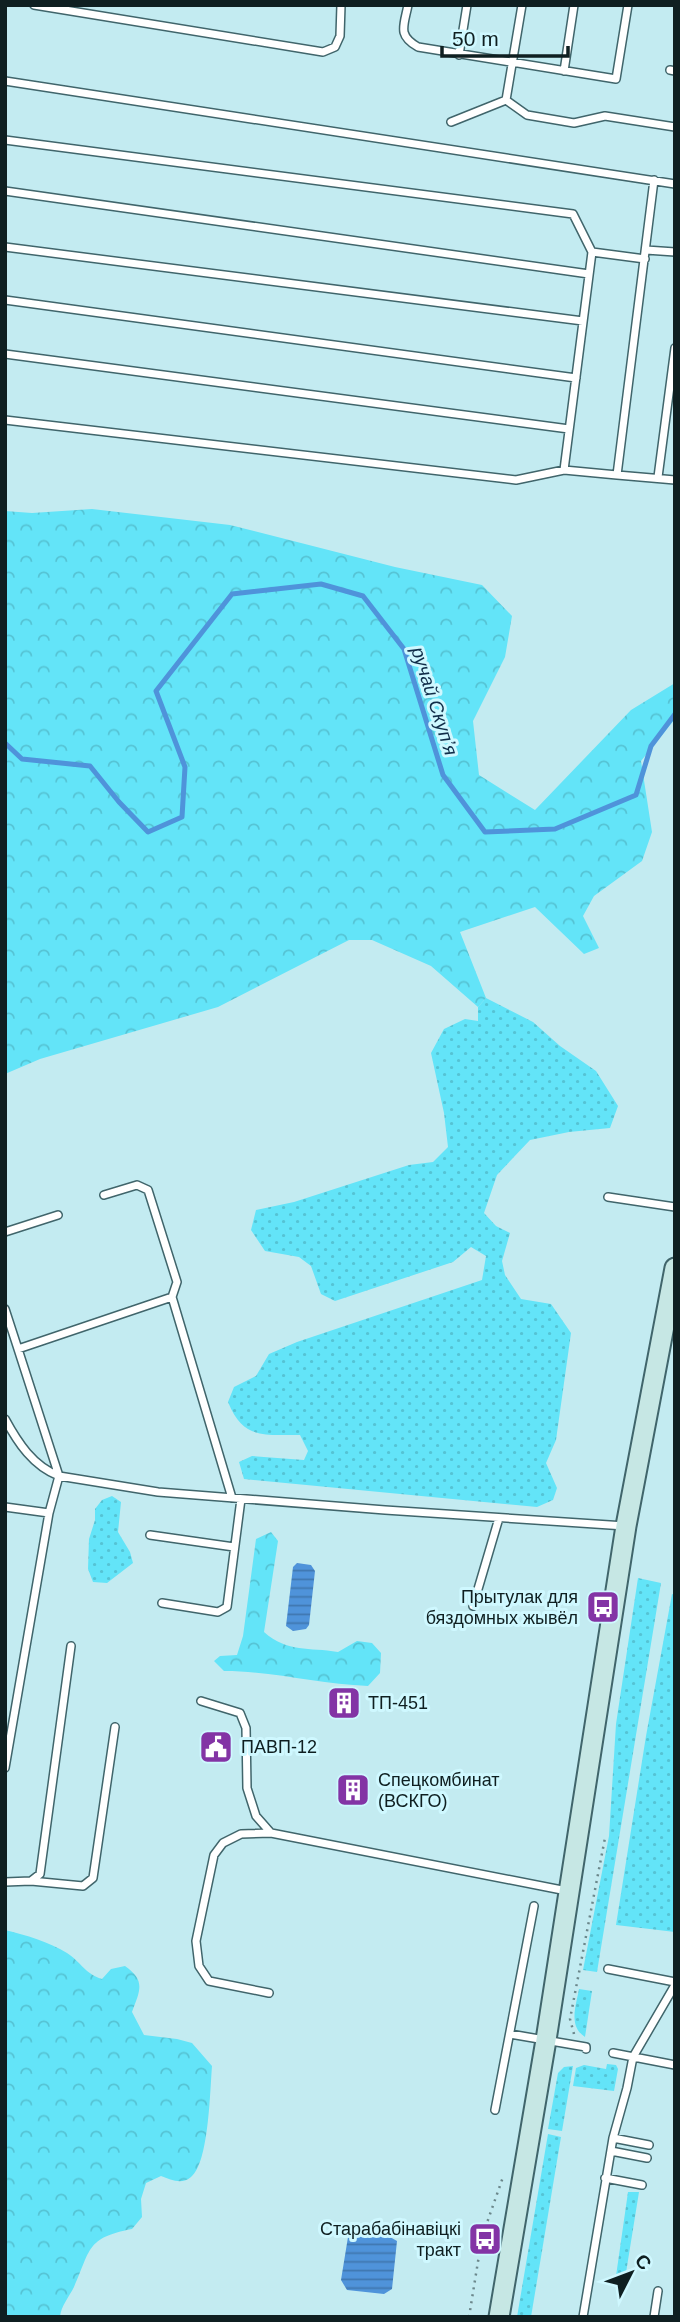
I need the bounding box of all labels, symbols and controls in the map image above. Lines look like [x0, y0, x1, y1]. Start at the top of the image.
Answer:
scale bar [442, 14, 568, 58]
text: 50 m [452, 27, 499, 50]
water label: ручай Скупʼя [407, 643, 462, 758]
place label: Прытулак для бяздомных жывёл [426, 1587, 578, 1628]
bus stop icon: Прытулак для бяздомных жывёл [584, 1588, 622, 1626]
building icon: ТП-451 [325, 1684, 363, 1722]
place label: ТП-451 [368, 1693, 428, 1713]
public building icon: ПАВП-12 [197, 1728, 235, 1766]
place label: ПАВП-12 [241, 1737, 317, 1757]
place label: Спецкомбинат (ВСКГО) [378, 1770, 500, 1811]
building icon: Спецкомбинат (ВСКГО) [334, 1771, 372, 1809]
place label: Старабабінавіцкі тракт [320, 2219, 461, 2260]
bus stop icon: Старабабінавіцкі тракт [466, 2220, 504, 2258]
north arrow [596, 2238, 666, 2308]
text: С [631, 2250, 656, 2274]

